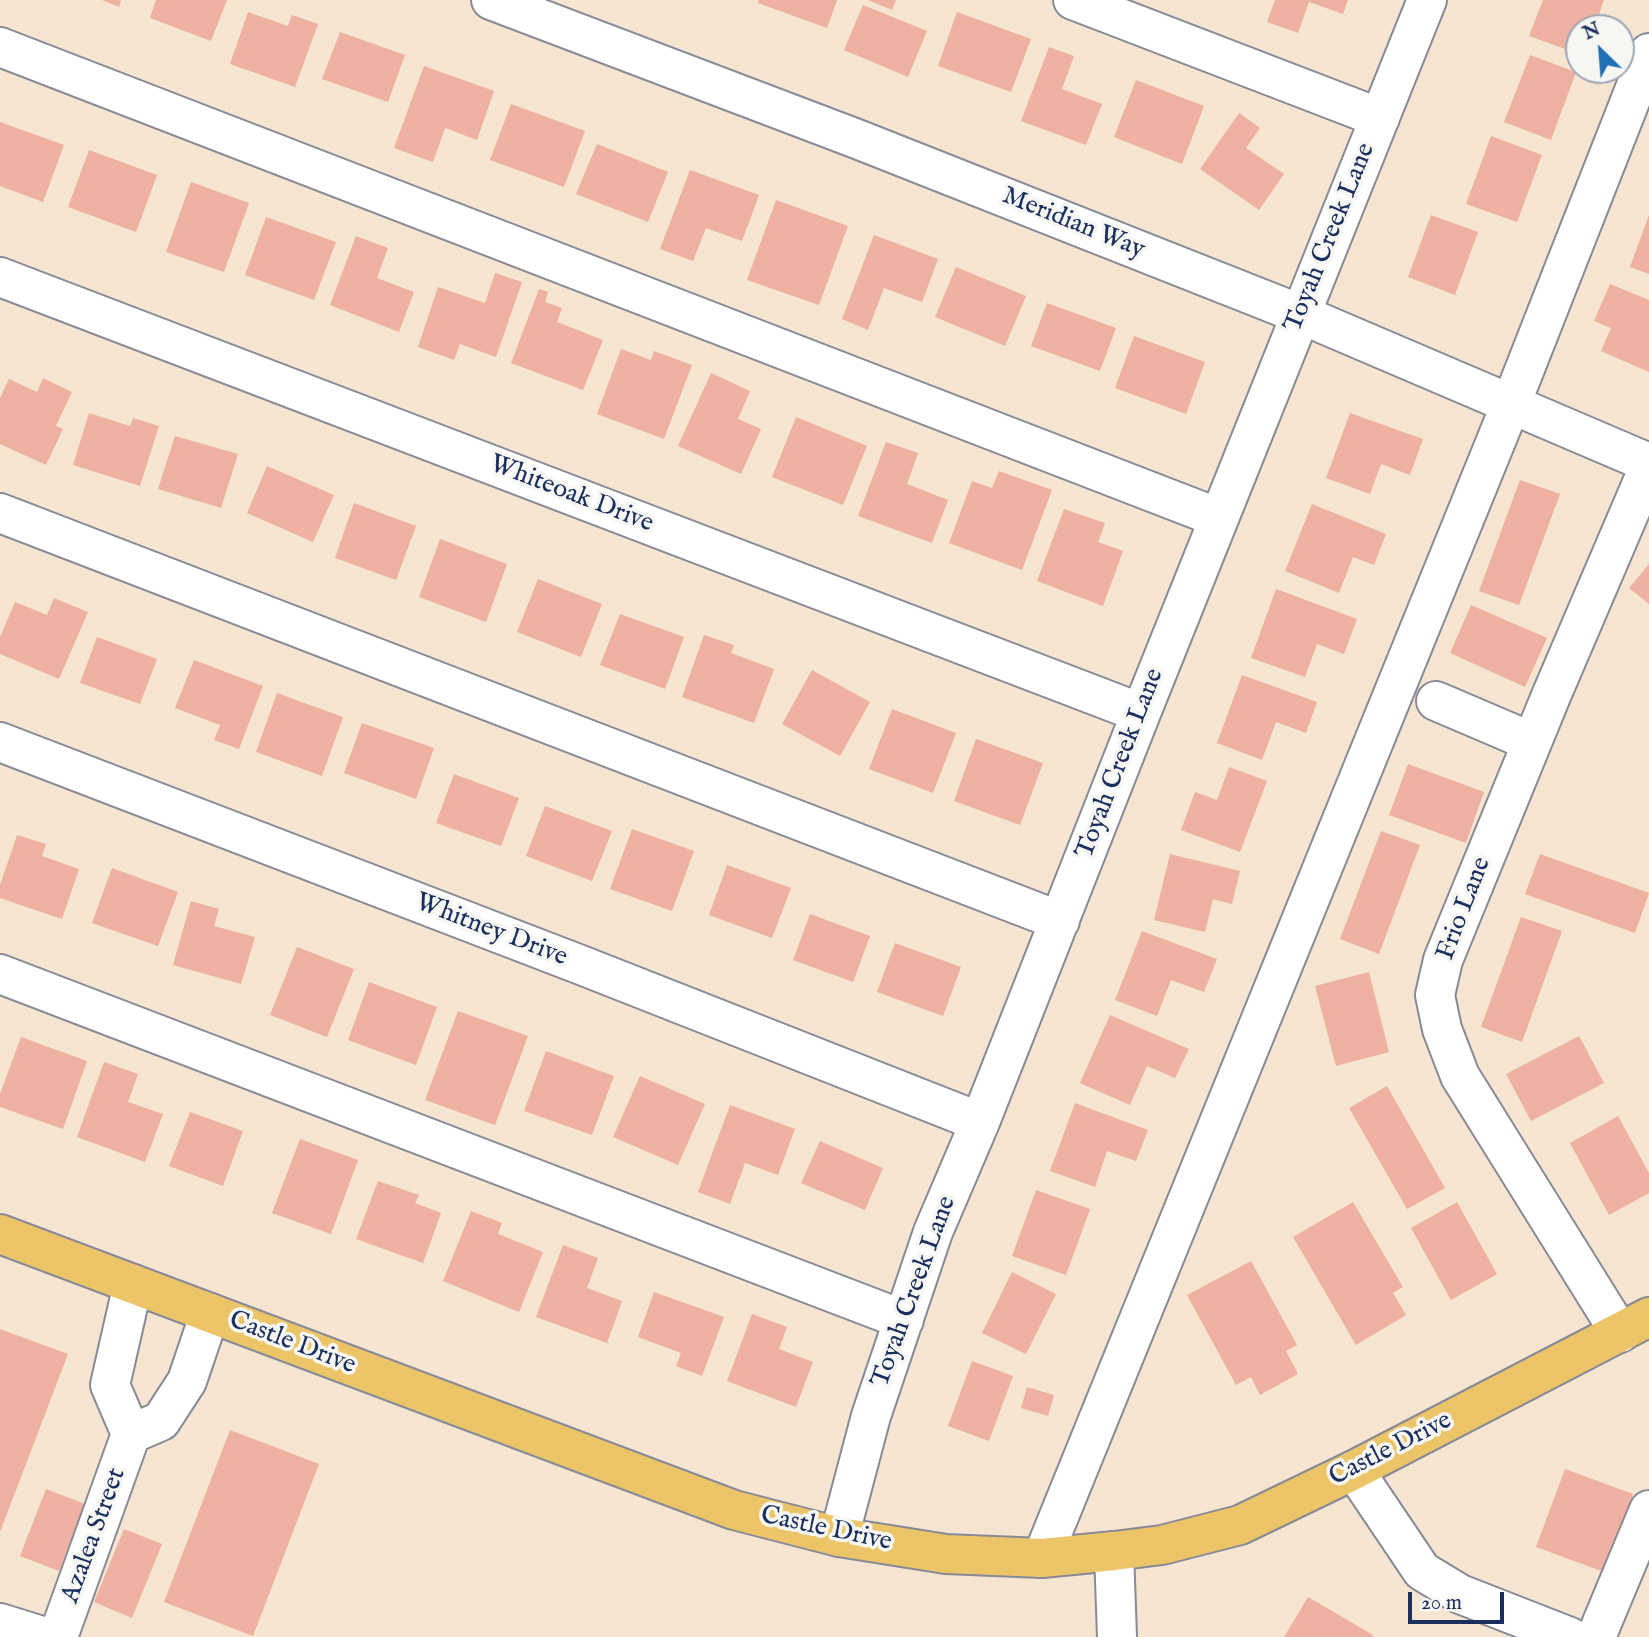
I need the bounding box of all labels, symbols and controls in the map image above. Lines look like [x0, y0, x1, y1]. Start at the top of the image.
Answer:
north arrow [1565, 14, 1635, 84]
text: N [1579, 17, 1604, 46]
street label: Toyah Creek Lane [1279, 139, 1383, 337]
street label: Meridian Way [997, 181, 1149, 267]
street label: Whiteoak Drive [485, 449, 657, 541]
street label: Toyah Creek Lane [1070, 665, 1172, 863]
street label: Frio Lane [1431, 853, 1499, 965]
street label: Whitney Drive [411, 888, 571, 974]
street label: Toyah Creek Lane [866, 1192, 964, 1392]
street label: Castle Drive [224, 1306, 360, 1382]
street label: Castle Drive [1325, 1406, 1457, 1494]
street label: Azalea Street [56, 1464, 134, 1608]
street label: Castle Drive [758, 1501, 894, 1559]
scale bar [1411, 1578, 1507, 1622]
text: 20 m [1421, 1590, 1462, 1617]

